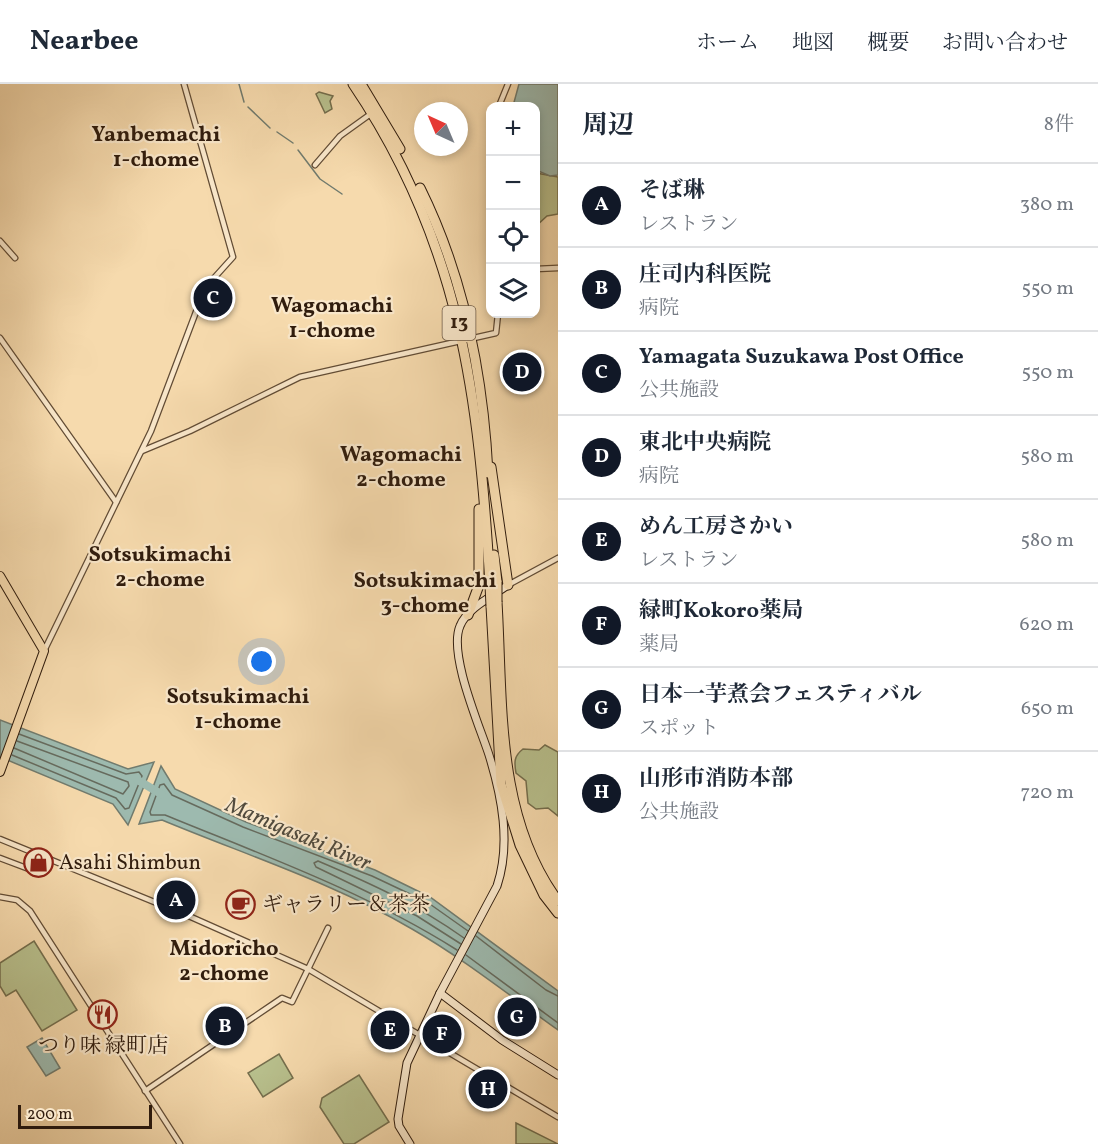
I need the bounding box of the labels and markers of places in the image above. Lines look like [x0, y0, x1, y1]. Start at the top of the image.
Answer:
pin: C [194, 276, 232, 320]
pin: D [502, 350, 542, 394]
shop icon: Asahi Shimbun [22, 847, 54, 879]
place label: Asahi Shimbun [59, 849, 201, 878]
pin: A [156, 878, 195, 922]
cafe icon: ギャラリー＆茶茶 [225, 889, 257, 921]
place label: ギャラリー＆茶茶 [262, 891, 430, 920]
pin: G [498, 994, 536, 1040]
restaurant icon: つり味 緑町店 [87, 999, 119, 1031]
pin: B [206, 1004, 244, 1048]
pin: E [370, 1008, 410, 1052]
pin: F [422, 1012, 462, 1056]
place label: つり味 緑町店 [38, 1032, 168, 1061]
pin: H [468, 1066, 508, 1112]

